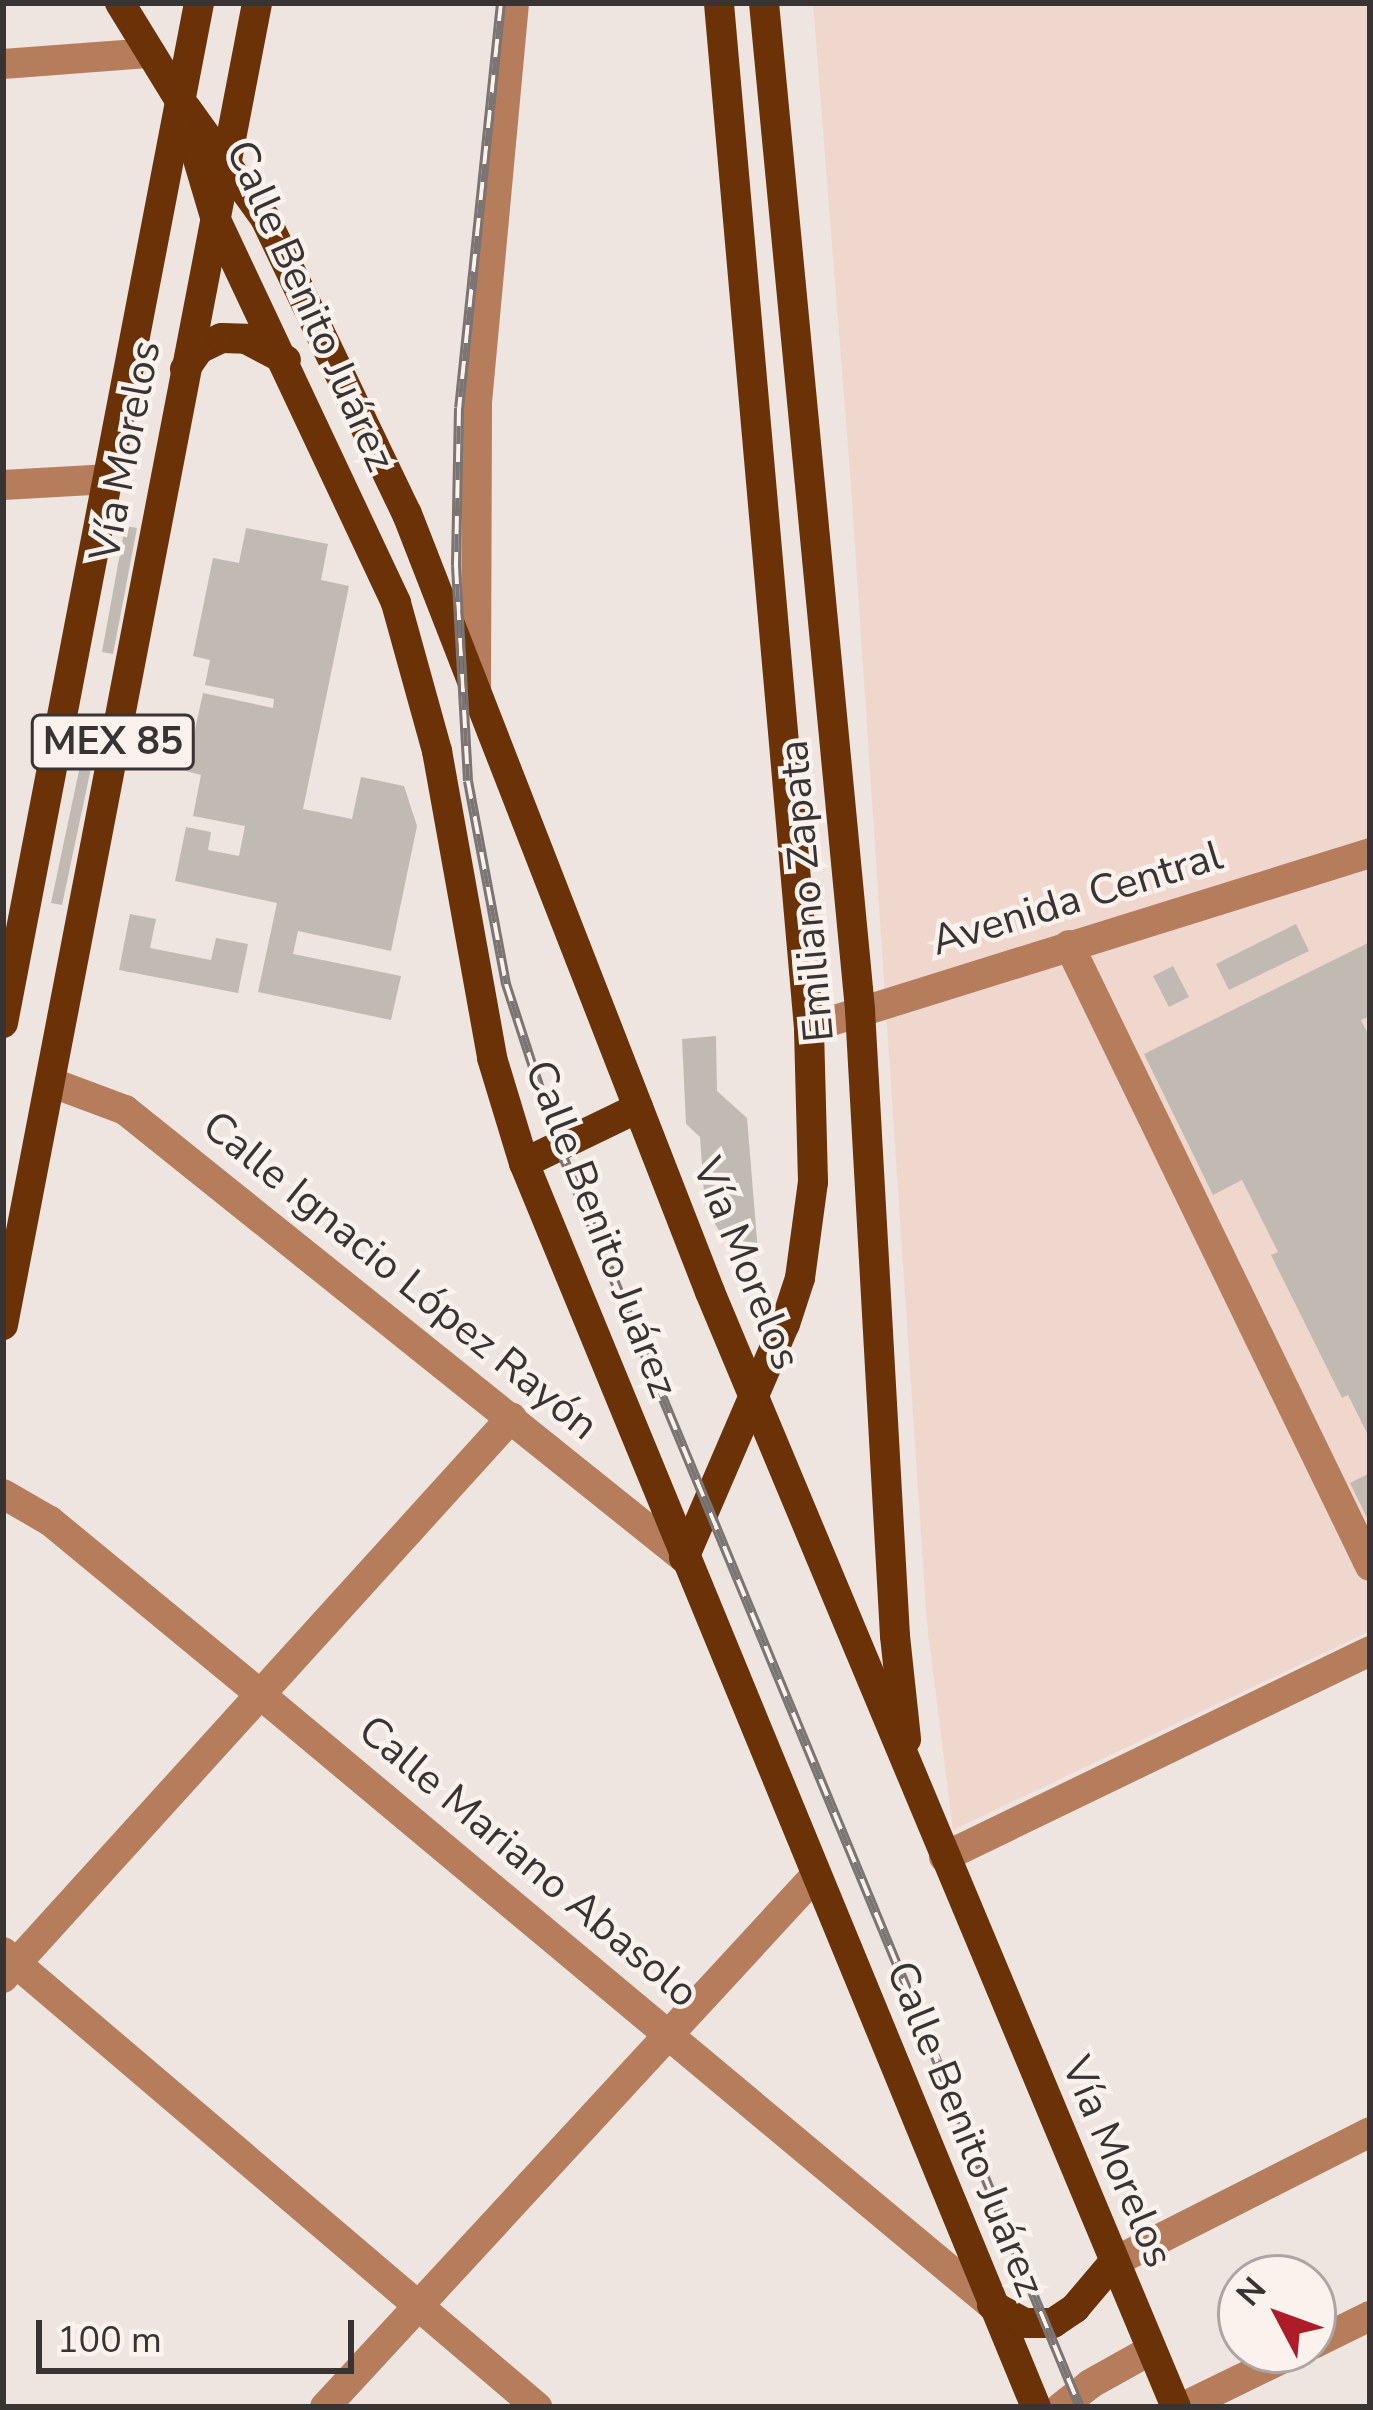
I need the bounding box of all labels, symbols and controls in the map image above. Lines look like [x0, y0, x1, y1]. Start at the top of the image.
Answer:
street label: Calle Benito Juárez [214, 133, 406, 479]
street label: Vía Morelos [80, 336, 172, 566]
road number: MEX 85 [29, 709, 197, 775]
street label: Emiliano Zapata [769, 738, 845, 1044]
street label: Avenida Central [925, 831, 1229, 967]
street label: Calle Benito Juárez [514, 1054, 688, 1404]
street label: Calle Ignacio López Rayón [192, 1101, 608, 1451]
street label: Vía Morelos [681, 1151, 811, 1377]
street label: Calle Mariano Abasolo [348, 1705, 708, 2019]
street label: Calle Benito Juárez [875, 1954, 1055, 2304]
street label: Vía Morelos [1050, 2049, 1184, 2275]
north arrow [1217, 2254, 1337, 2374]
text: N [1227, 2268, 1277, 2316]
scale bar [42, 2296, 360, 2370]
text: 100 m [57, 2316, 162, 2365]

